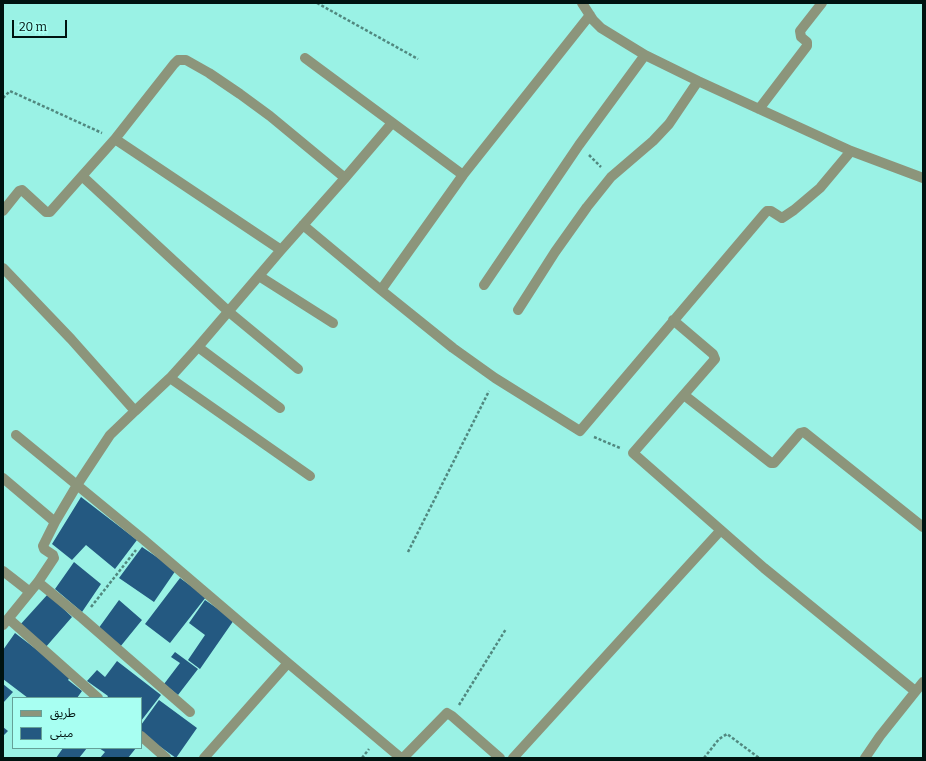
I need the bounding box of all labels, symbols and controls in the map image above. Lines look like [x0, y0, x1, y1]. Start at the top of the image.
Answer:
scale bar [14, 12, 69, 38]
text: 20 m [19, 20, 47, 34]
legend [12, 697, 142, 749]
text: طريق [50, 706, 76, 720]
text: مبنى [50, 726, 73, 740]

